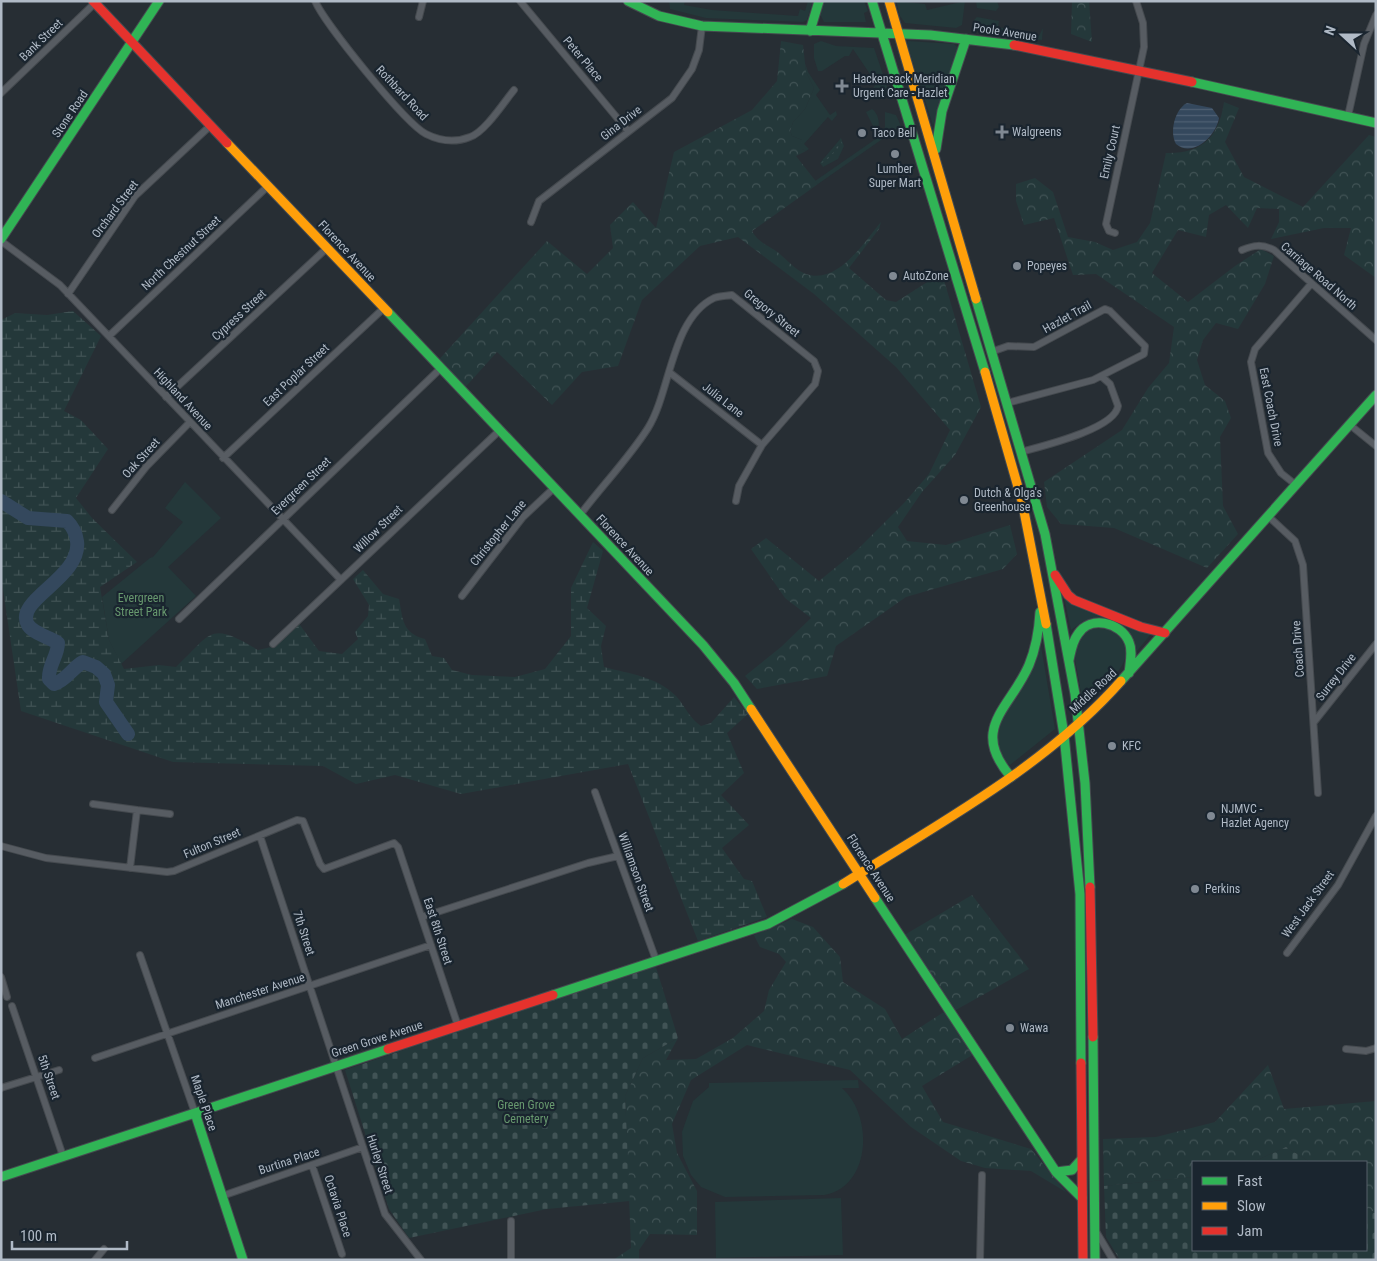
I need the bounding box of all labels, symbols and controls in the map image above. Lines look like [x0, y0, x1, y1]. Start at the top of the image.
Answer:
north arrow [1317, 10, 1367, 60]
street label: Bank Street [17, 16, 66, 64]
street label: Poole Avenue [972, 20, 1038, 44]
text: N [1321, 23, 1339, 37]
street label: Peter Place [560, 34, 606, 85]
street label: Rothbard Road [373, 63, 431, 123]
place label: Hackensack Meridian Urgent Care - Hazlet [853, 72, 955, 100]
marker: Hackensack Meridian Urgent Care - Hazlet [835, 79, 849, 93]
street label: Stone Road [49, 88, 91, 140]
street label: Gina Drive [598, 102, 645, 143]
street label: Emily Court [1097, 123, 1123, 180]
place label: Walgreens [1012, 125, 1061, 139]
place label: Taco Bell [872, 126, 915, 140]
marker: Walgreens [996, 126, 1008, 138]
marker: Taco Bell [856, 127, 868, 139]
marker: Lumber Super Mart [889, 148, 901, 160]
place label: Lumber Super Mart [869, 162, 922, 190]
street label: Orchard Street [89, 177, 141, 240]
street label: North Chestnut Street [139, 213, 224, 293]
street label: Florence Avenue [315, 218, 379, 285]
street label: Carriage Road North [1278, 239, 1360, 313]
place label: Popeyes [1027, 259, 1067, 273]
marker: Popeyes [1011, 260, 1023, 272]
place label: AutoZone [903, 269, 949, 283]
marker: AutoZone [887, 270, 899, 282]
street label: Cypress Street [209, 286, 269, 344]
street label: Gregory Street [741, 286, 803, 340]
street label: Hazlet Trail [1040, 298, 1094, 336]
street label: East Poplar Street [260, 341, 332, 409]
street label: Highland Avenue [151, 365, 215, 433]
street label: East Coach Drive [1256, 366, 1286, 448]
street label: Julia Lane [700, 380, 747, 421]
street label: Oak Street [119, 435, 163, 481]
street label: Evergreen Street [268, 454, 334, 518]
place label: Dutch & Olga's Greenhouse [974, 486, 1042, 514]
marker: Dutch & Olga's Greenhouse [958, 494, 970, 506]
street label: Christopher Lane [467, 497, 529, 569]
street label: Willow Street [351, 502, 406, 556]
street label: Florence Avenue [593, 512, 657, 579]
park label: Evergreen Street Park [115, 591, 168, 619]
street label: Coach Drive [1289, 620, 1307, 678]
street label: Surrey Drive [1313, 650, 1359, 704]
street label: Middle Road [1067, 666, 1119, 716]
place label: KFC [1122, 739, 1141, 753]
marker: KFC [1106, 740, 1118, 752]
place label: NJMVC - Hazlet Agency [1221, 802, 1289, 830]
marker: NJMVC - Hazlet Agency [1205, 810, 1217, 822]
street label: Fulton Street [181, 825, 243, 861]
street label: Williamson Street [615, 831, 657, 914]
street label: Florence Avenue [844, 831, 898, 905]
street label: West Jack Street [1279, 867, 1337, 940]
place label: Perkins [1205, 882, 1240, 896]
marker: Perkins [1189, 883, 1201, 895]
street label: East 8th Street [421, 896, 456, 967]
street label: 7th Street [290, 909, 318, 958]
street label: Manchester Avenue [214, 970, 307, 1012]
street label: Green Grove Avenue [330, 1018, 425, 1060]
place label: Wawa [1020, 1021, 1048, 1035]
marker: Wawa [1004, 1022, 1016, 1034]
street label: 5th Street [35, 1053, 63, 1102]
street label: Maple Place [188, 1073, 220, 1133]
park label: Green Grove Cemetery [497, 1098, 555, 1126]
street label: Hurley Street [364, 1133, 396, 1196]
street label: Burtina Place [257, 1144, 322, 1177]
legend [1192, 1161, 1367, 1251]
text: Fast [1237, 1172, 1262, 1190]
street label: Octavia Place [321, 1173, 355, 1239]
text: Slow [1237, 1197, 1266, 1215]
scale bar [12, 1218, 128, 1250]
text: Jam [1237, 1222, 1263, 1240]
text: 100 m [20, 1227, 57, 1245]

